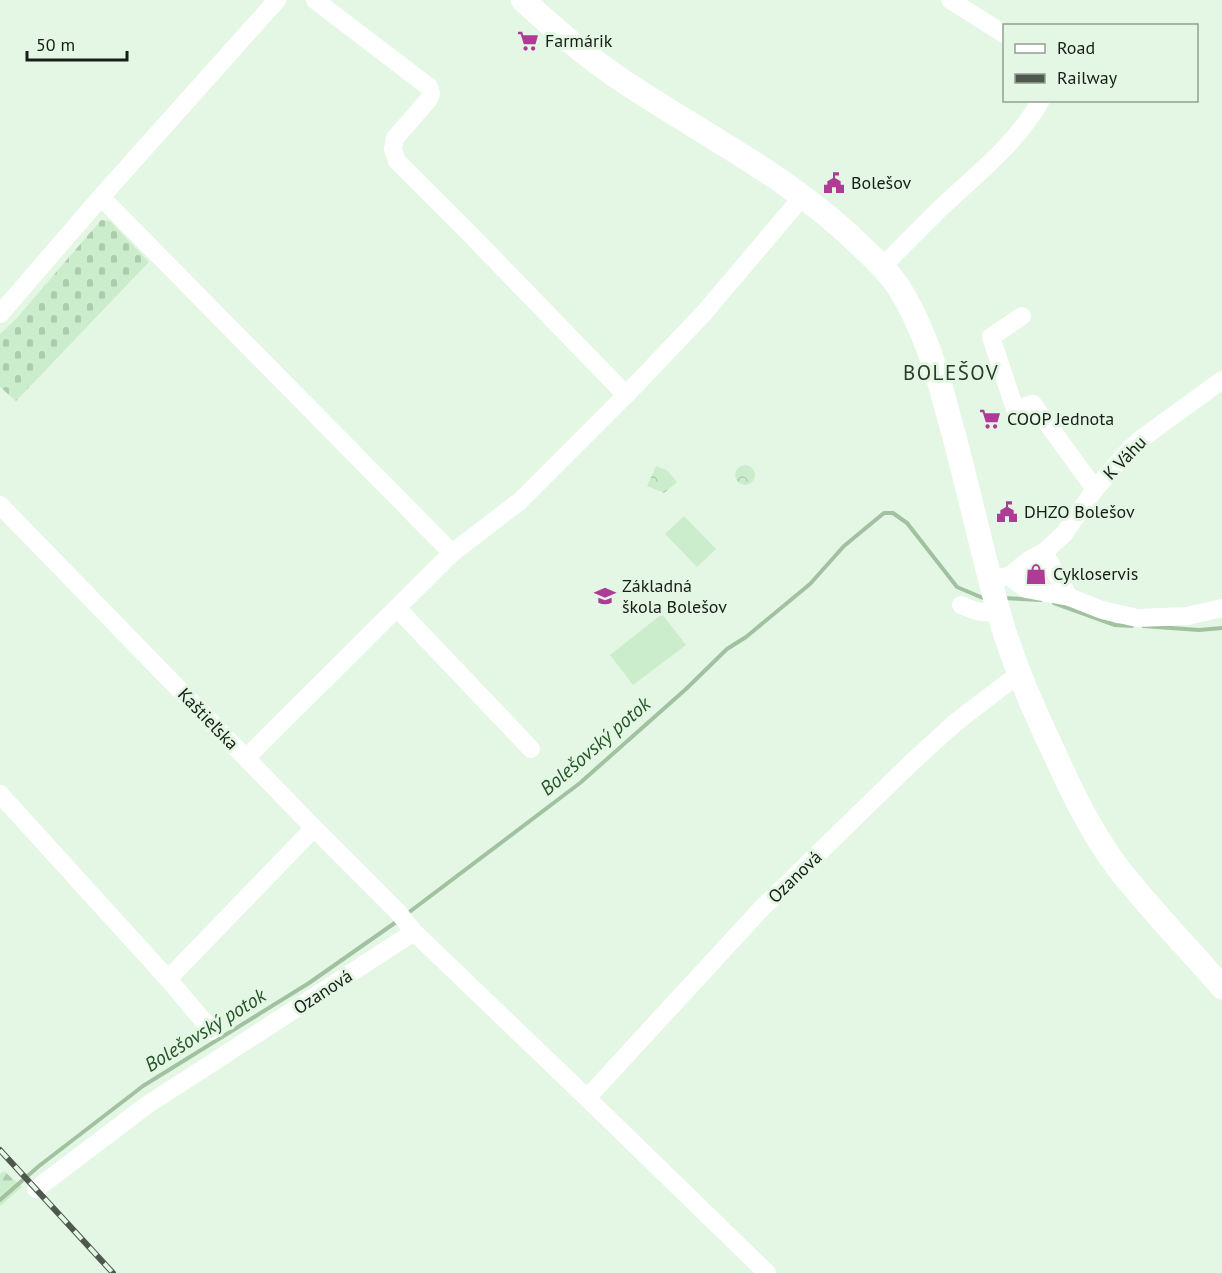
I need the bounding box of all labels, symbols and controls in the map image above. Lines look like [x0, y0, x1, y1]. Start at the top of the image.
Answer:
scale bar [27, 24, 128, 62]
legend [1003, 24, 1198, 102]
supermarket icon: Farmárik [516, 29, 540, 53]
place label: Farmárik [545, 29, 613, 52]
text: 50 m [36, 33, 75, 56]
text: Road [1057, 36, 1095, 59]
text: Railway [1057, 66, 1118, 89]
public building icon: Bolešov [822, 171, 846, 195]
place label: Bolešov [851, 171, 912, 194]
district label: BOLEŠOV [903, 359, 999, 386]
supermarket icon: COOP Jednota [978, 407, 1002, 431]
place label: COOP Jednota [1007, 407, 1114, 430]
street label: K Váhu [1098, 431, 1151, 485]
public building icon: DHZO Bolešov [995, 500, 1019, 524]
place label: DHZO Bolešov [1024, 500, 1135, 523]
shop icon: Cykloservis [1024, 562, 1048, 586]
place label: Cykloservis [1053, 562, 1138, 585]
place label: Základná škola Bolešov [622, 574, 727, 618]
school or university icon: Základná škola Bolešov [593, 584, 617, 608]
street label: Kaštieľska [173, 683, 244, 754]
water label: Bolešovský potok [534, 690, 656, 801]
street label: Ozanová [763, 846, 826, 908]
street label: Ozanová [289, 964, 357, 1019]
water label: Bolešovský potok [140, 982, 271, 1078]

